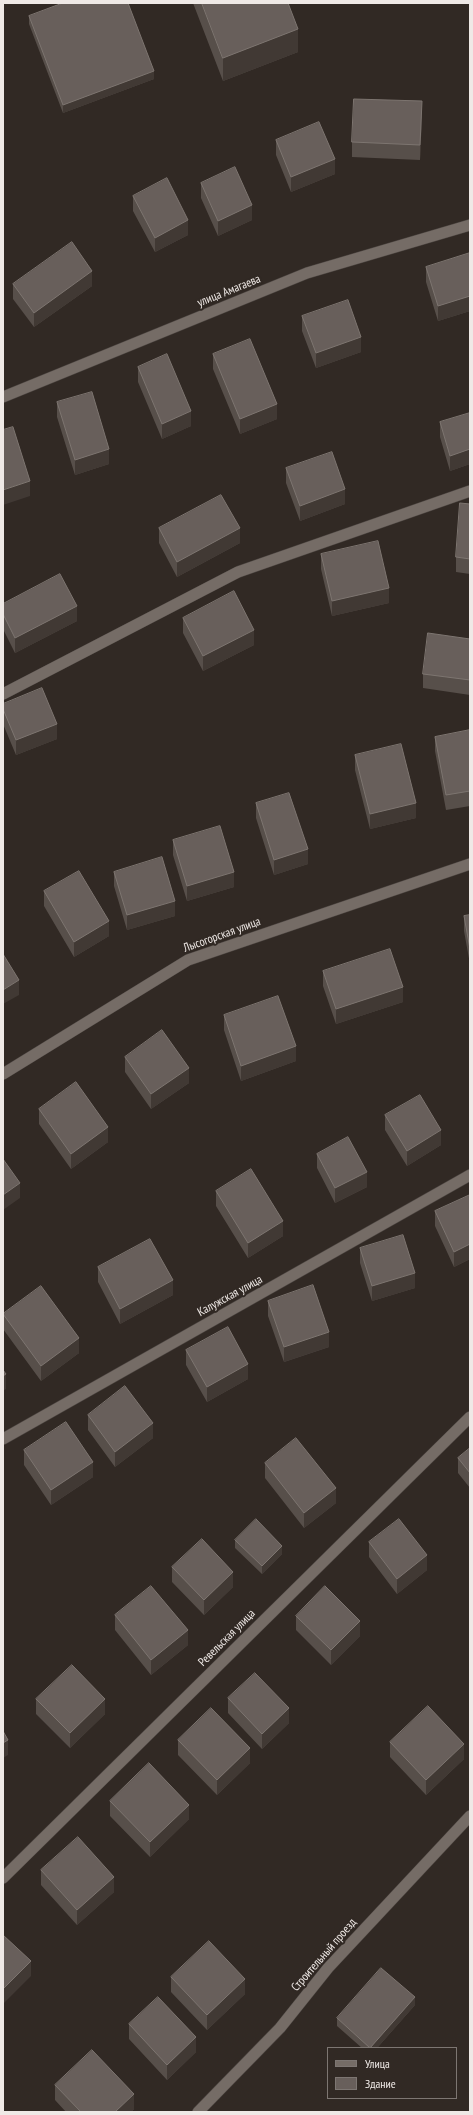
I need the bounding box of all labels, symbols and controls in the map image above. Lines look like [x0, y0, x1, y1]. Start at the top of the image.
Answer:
street label: улица Амагаева [195, 272, 263, 310]
street label: Лысогорская улица [181, 914, 263, 956]
street label: Калужская улица [195, 1272, 265, 1320]
street label: Ревельская улица [196, 1607, 258, 1669]
street label: Строительный проезд [288, 1916, 360, 1994]
legend [327, 2047, 457, 2099]
text: Улица [365, 2056, 390, 2071]
text: Здание [365, 2076, 396, 2091]

